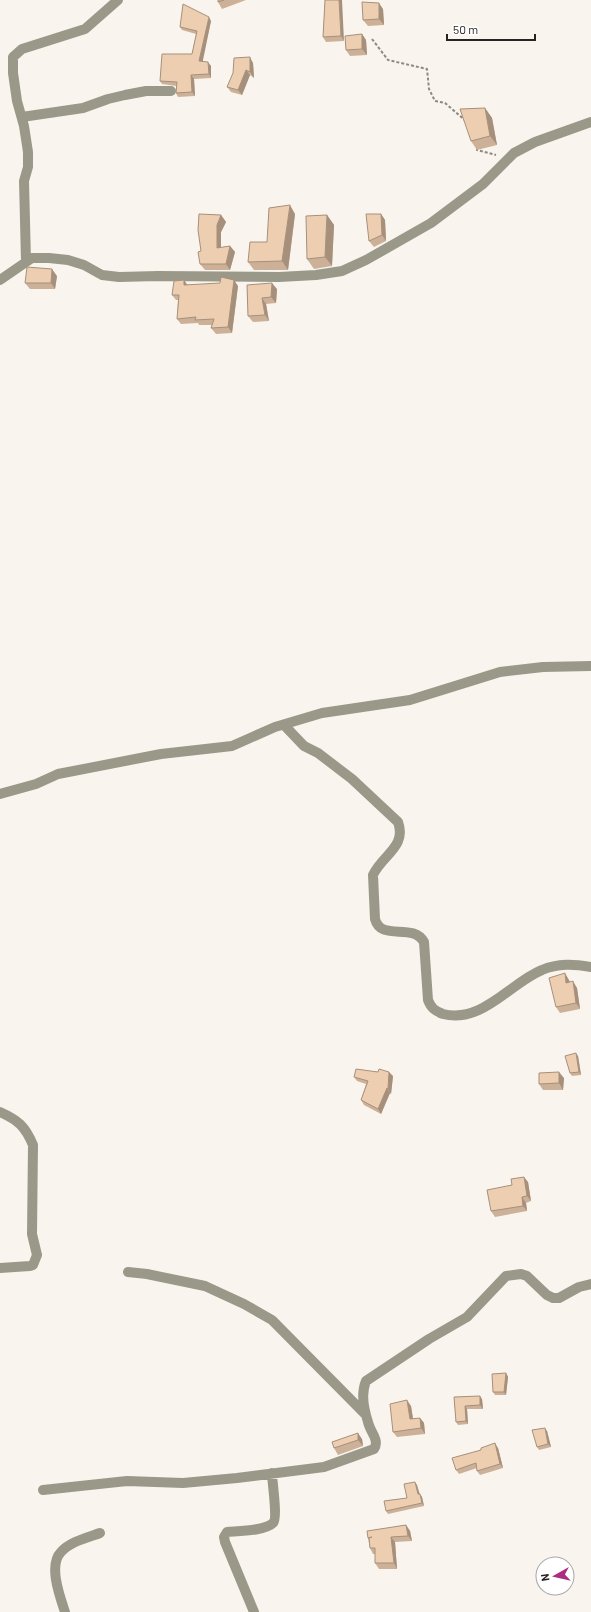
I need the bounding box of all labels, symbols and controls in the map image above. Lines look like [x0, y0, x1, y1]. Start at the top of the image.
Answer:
scale bar [447, 16, 535, 42]
text: 50 m [453, 22, 478, 36]
north arrow [535, 1556, 575, 1596]
text: N [538, 1573, 552, 1582]

